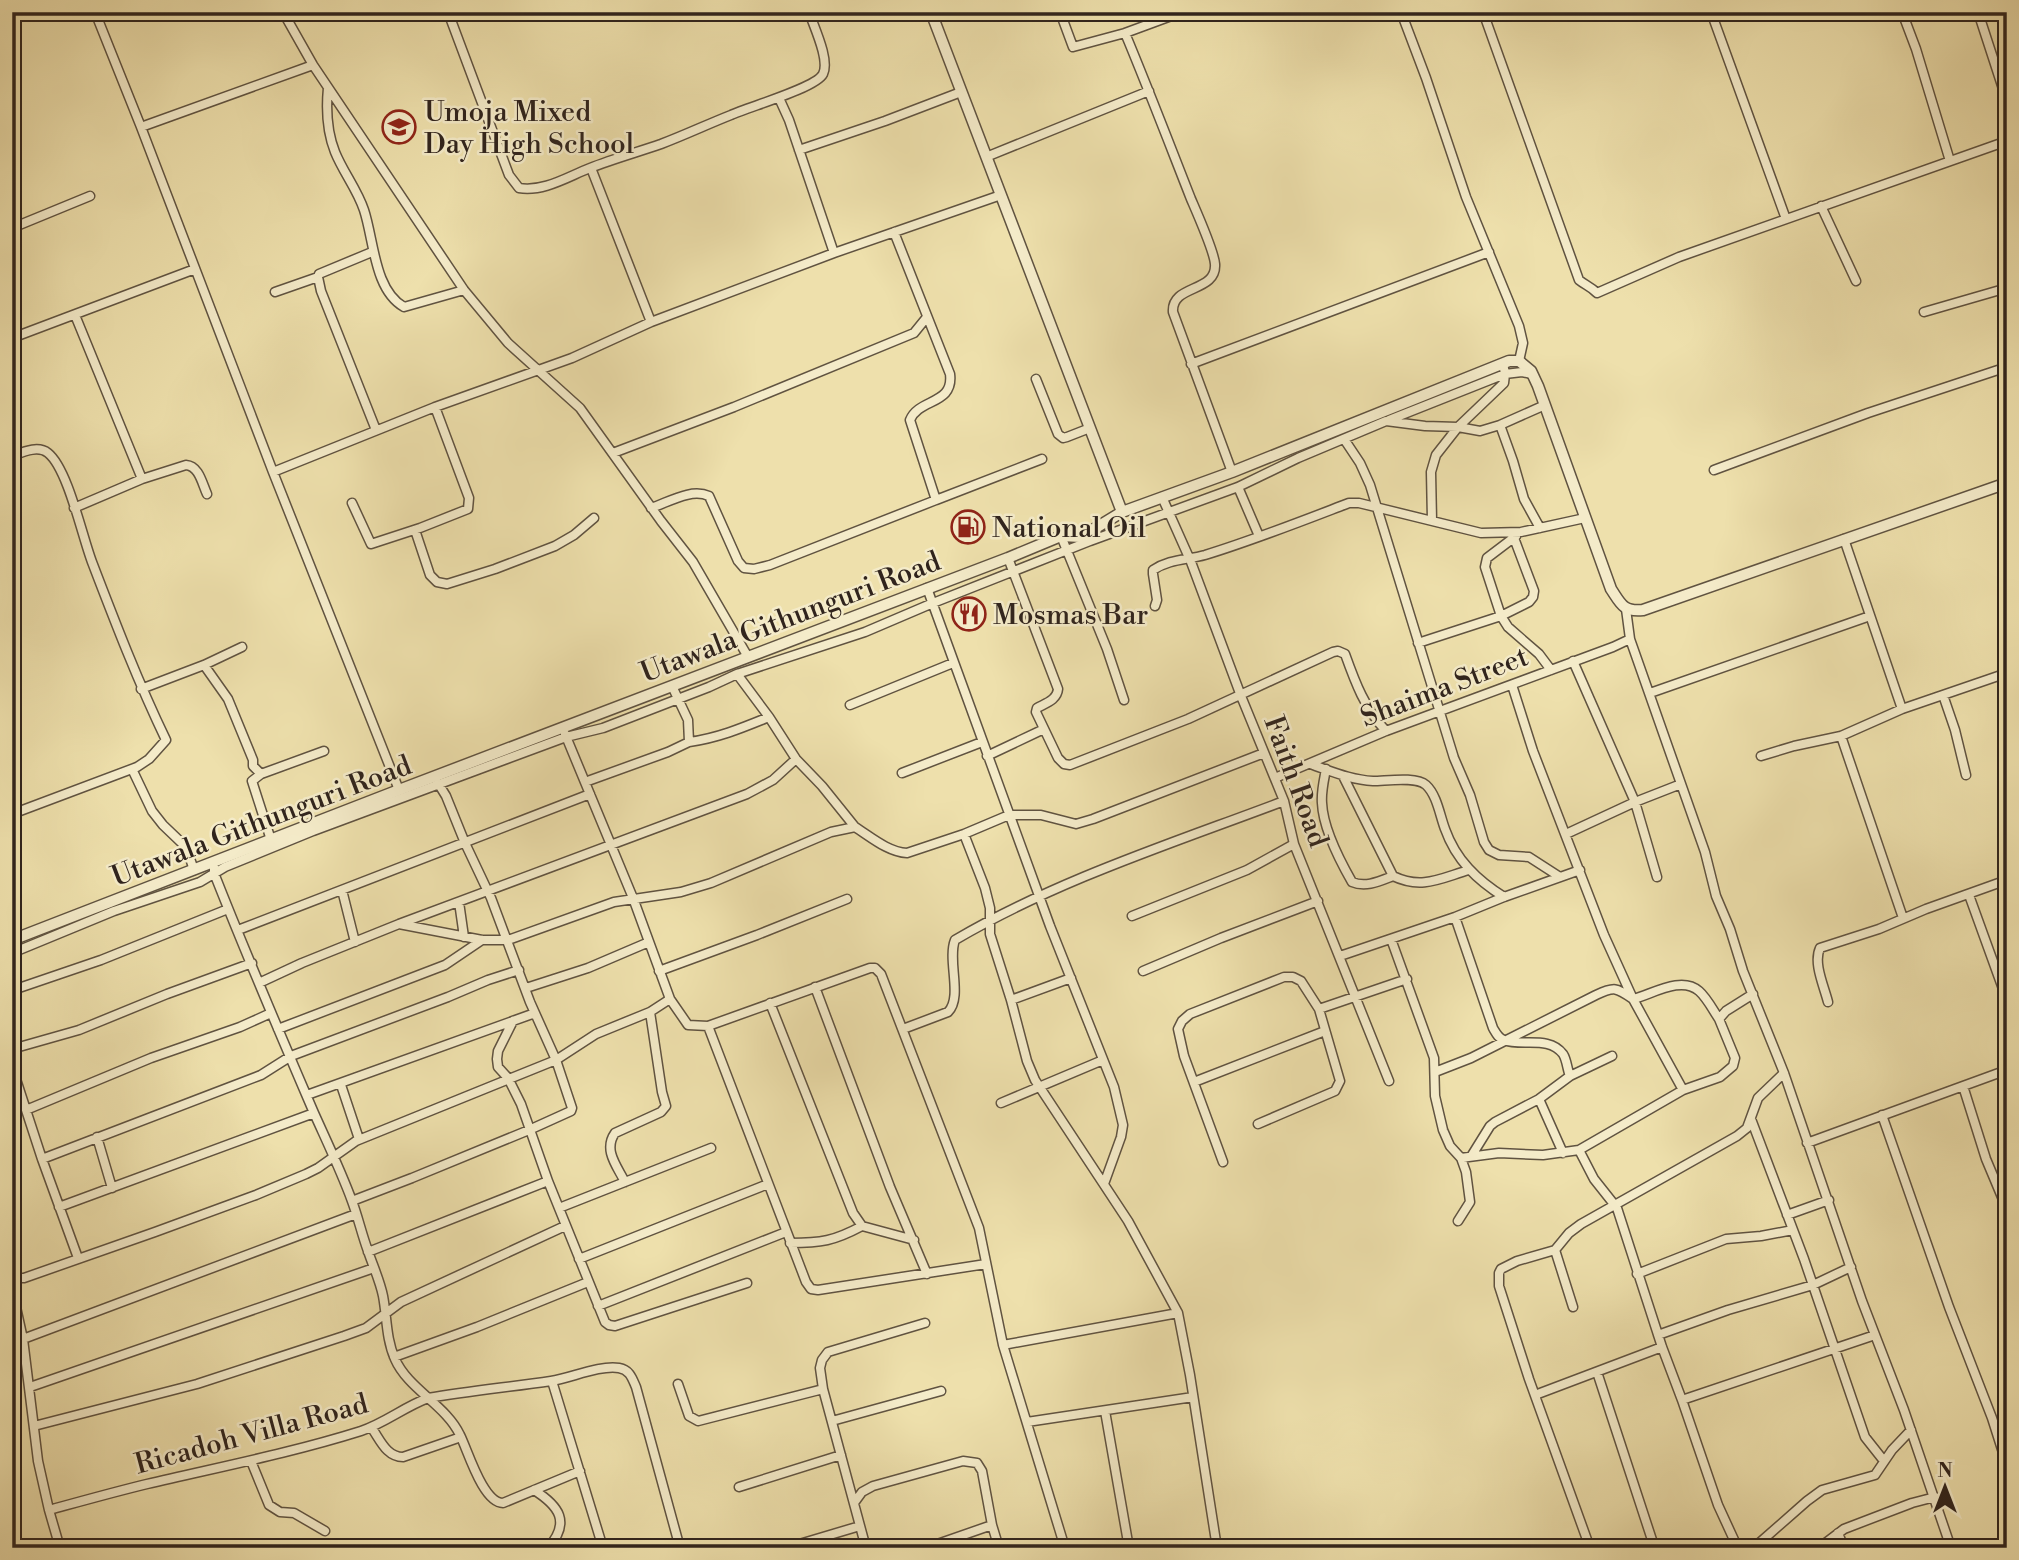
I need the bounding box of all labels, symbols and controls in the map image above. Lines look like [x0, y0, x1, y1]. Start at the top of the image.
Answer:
place label: Umoja Mixed Day High School [424, 95, 634, 162]
school or university icon: Umoja Mixed Day High School [380, 108, 418, 146]
fuel station icon: National Oil [949, 508, 987, 546]
place label: National Oil [992, 511, 1146, 546]
street label: Utawala Githunguri Road [636, 544, 946, 691]
restaurant icon: Mosmas Bar [950, 595, 988, 633]
place label: Mosmas Bar [993, 598, 1148, 633]
street label: Shaima Street [1356, 639, 1533, 735]
street label: Faith Road [1256, 711, 1336, 852]
street label: Utawala Githunguri Road [107, 748, 417, 895]
street label: Ricadoh Villa Road [131, 1386, 372, 1482]
north arrow [1910, 1452, 1980, 1522]
text: N [1937, 1459, 1953, 1483]

